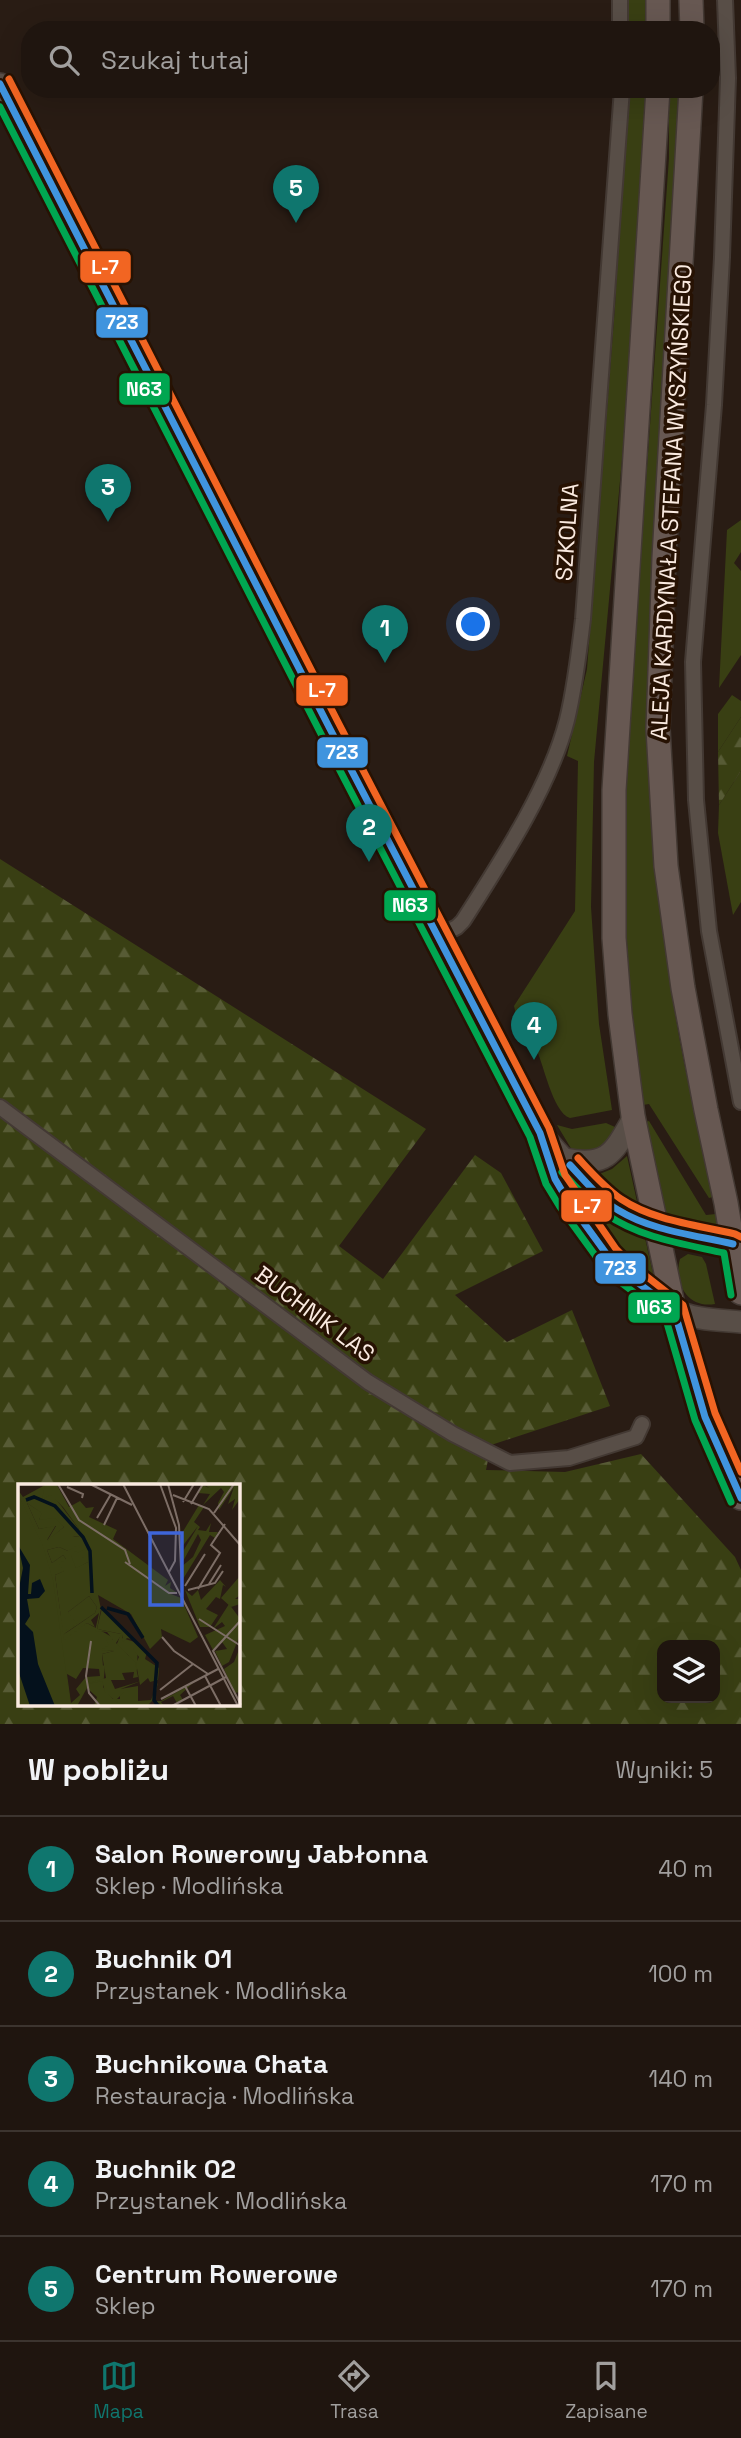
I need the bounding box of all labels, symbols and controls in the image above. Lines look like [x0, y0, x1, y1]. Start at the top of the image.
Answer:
search box [21, 21, 720, 98]
icon: search [45, 41, 83, 79]
text: Szukaj tutaj [101, 43, 249, 77]
pin: 5 [273, 165, 319, 223]
line badge: L-7 [79, 250, 132, 284]
text: L-7 [91, 255, 119, 280]
street label: ALEJA KARDYNAŁA STEFANA WYSZYŃSKIEGO [644, 263, 698, 741]
line badge: 723 [95, 306, 149, 339]
text: 723 [105, 310, 139, 335]
line badge: N63 [118, 372, 171, 406]
text: N63 [126, 377, 162, 402]
pin: 3 [85, 464, 131, 522]
street label: SZKOLNA [549, 482, 585, 582]
pin: 1 [362, 605, 408, 663]
your location [456, 607, 490, 641]
line badge: L-7 [295, 674, 349, 707]
text: L-7 [308, 678, 336, 703]
line badge: 723 [316, 736, 369, 769]
text: 723 [325, 740, 359, 765]
pin: 2 [346, 804, 392, 862]
line badge: N63 [383, 889, 437, 922]
text: N63 [392, 893, 428, 918]
pin: 4 [511, 1002, 557, 1060]
line badge: L-7 [560, 1189, 613, 1223]
text: L-7 [573, 1194, 601, 1219]
line badge: 723 [594, 1252, 647, 1285]
text: 723 [603, 1256, 637, 1281]
street label: BUCHNIK LAS [249, 1259, 381, 1369]
line badge: N63 [627, 1291, 681, 1324]
text: N63 [636, 1295, 672, 1320]
inset map [18, 1484, 240, 1706]
map controls [657, 1640, 720, 1703]
button: layers [657, 1640, 720, 1703]
text: W pobliżu [28, 1750, 169, 1789]
text: Wyniki: 5 [616, 1755, 713, 1785]
text: Salon Rowerowy Jabłonna [95, 1837, 428, 1871]
text: 1 [46, 1854, 56, 1884]
text: 40 m [658, 1854, 713, 1884]
text: Sklep · Modlińska [95, 1871, 283, 1901]
text: Buchnik 01 [95, 1942, 232, 1976]
text: 2 [44, 1959, 58, 1989]
text: 100 m [648, 1959, 713, 1989]
text: Przystanek · Modlińska [95, 1976, 347, 2006]
text: Buchnikowa Chata [95, 2047, 328, 2081]
text: 3 [44, 2064, 58, 2094]
text: 140 m [649, 2064, 713, 2094]
text: Restauracja · Modlińska [95, 2081, 354, 2111]
text: Buchnik 02 [95, 2152, 236, 2186]
text: 4 [44, 2169, 58, 2199]
text: 170 m [650, 2169, 713, 2199]
text: Przystanek · Modlińska [95, 2186, 347, 2216]
text: Centrum Rowerowe [95, 2257, 338, 2291]
text: 5 [44, 2274, 58, 2304]
text: 170 m [650, 2274, 713, 2304]
text: Sklep [95, 2291, 156, 2321]
tab: Mapa [93, 2357, 144, 2424]
tab: Trasa [330, 2357, 379, 2424]
tab: Zapisane [565, 2357, 648, 2424]

